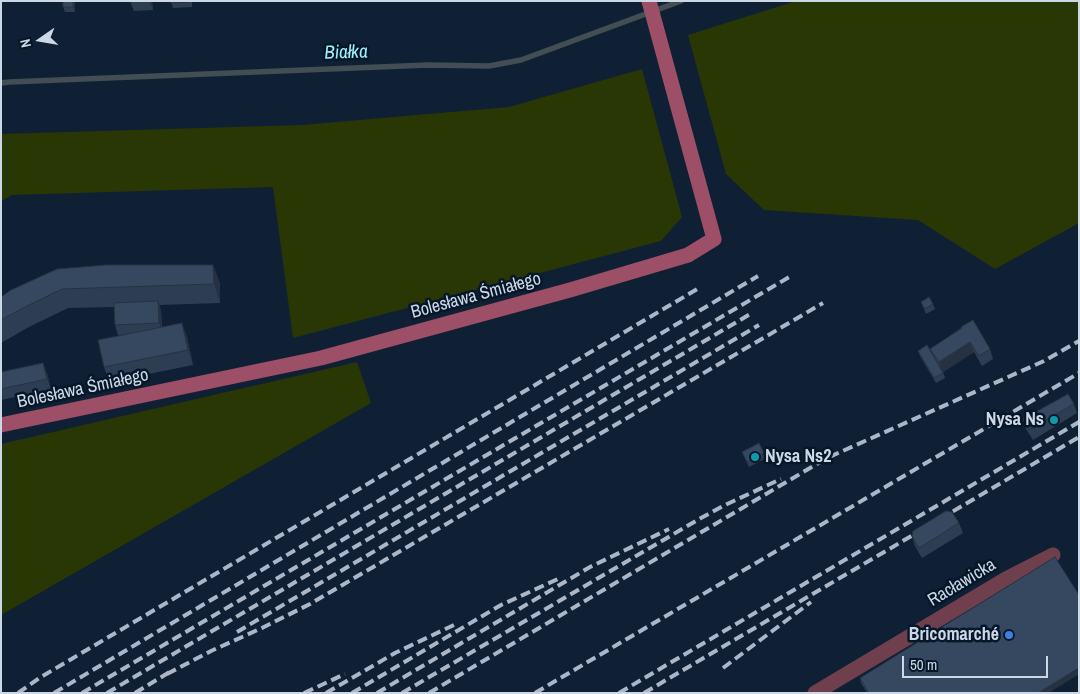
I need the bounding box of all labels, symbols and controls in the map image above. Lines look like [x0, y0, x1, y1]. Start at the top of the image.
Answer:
north arrow [15, 15, 65, 65]
text: N [16, 37, 35, 49]
water label: Białka [324, 41, 368, 65]
street label: Bolesława Śmiałego [409, 268, 543, 324]
street label: Bolesława Śmiałego [15, 365, 151, 413]
place label: Nysa Ns [986, 409, 1044, 431]
marker: Nysa Ns [1048, 414, 1060, 426]
place label: Nysa Ns2 [765, 446, 831, 468]
marker: Nysa Ns2 [749, 451, 761, 463]
street label: Racławicka [924, 554, 1000, 612]
place label: Bricomarché [909, 624, 999, 646]
marker: Bricomarché [1003, 629, 1015, 641]
scale bar [905, 646, 1051, 678]
text: 50 m [910, 654, 937, 675]

